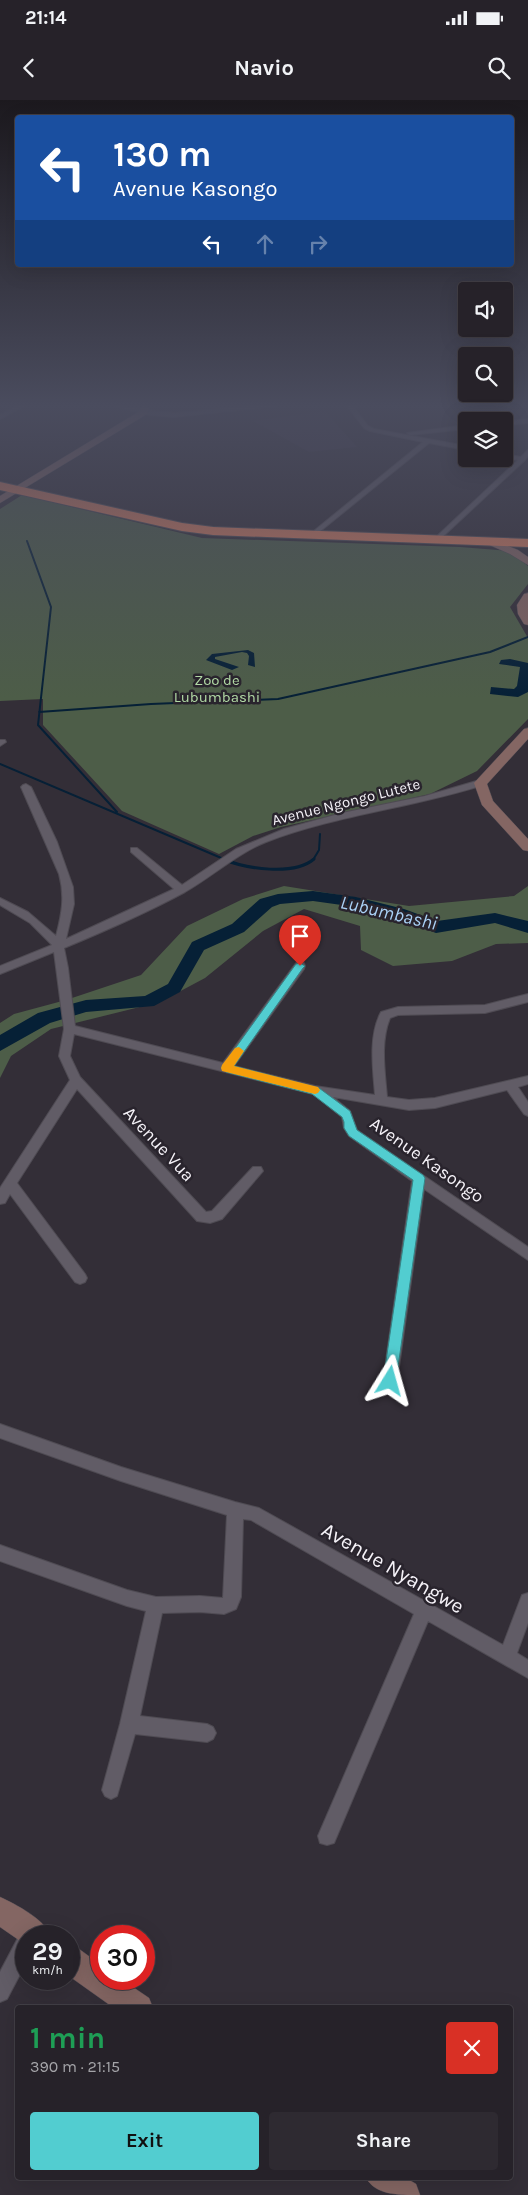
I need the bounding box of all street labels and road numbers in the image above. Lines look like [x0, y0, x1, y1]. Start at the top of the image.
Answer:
street label: Avenue Ngongo Lutete [270, 775, 422, 829]
street label: Avenue Vua [119, 1102, 199, 1186]
street label: Avenue Kasongo [366, 1112, 488, 1208]
street label: Avenue Nyangwe [318, 1518, 468, 1618]

